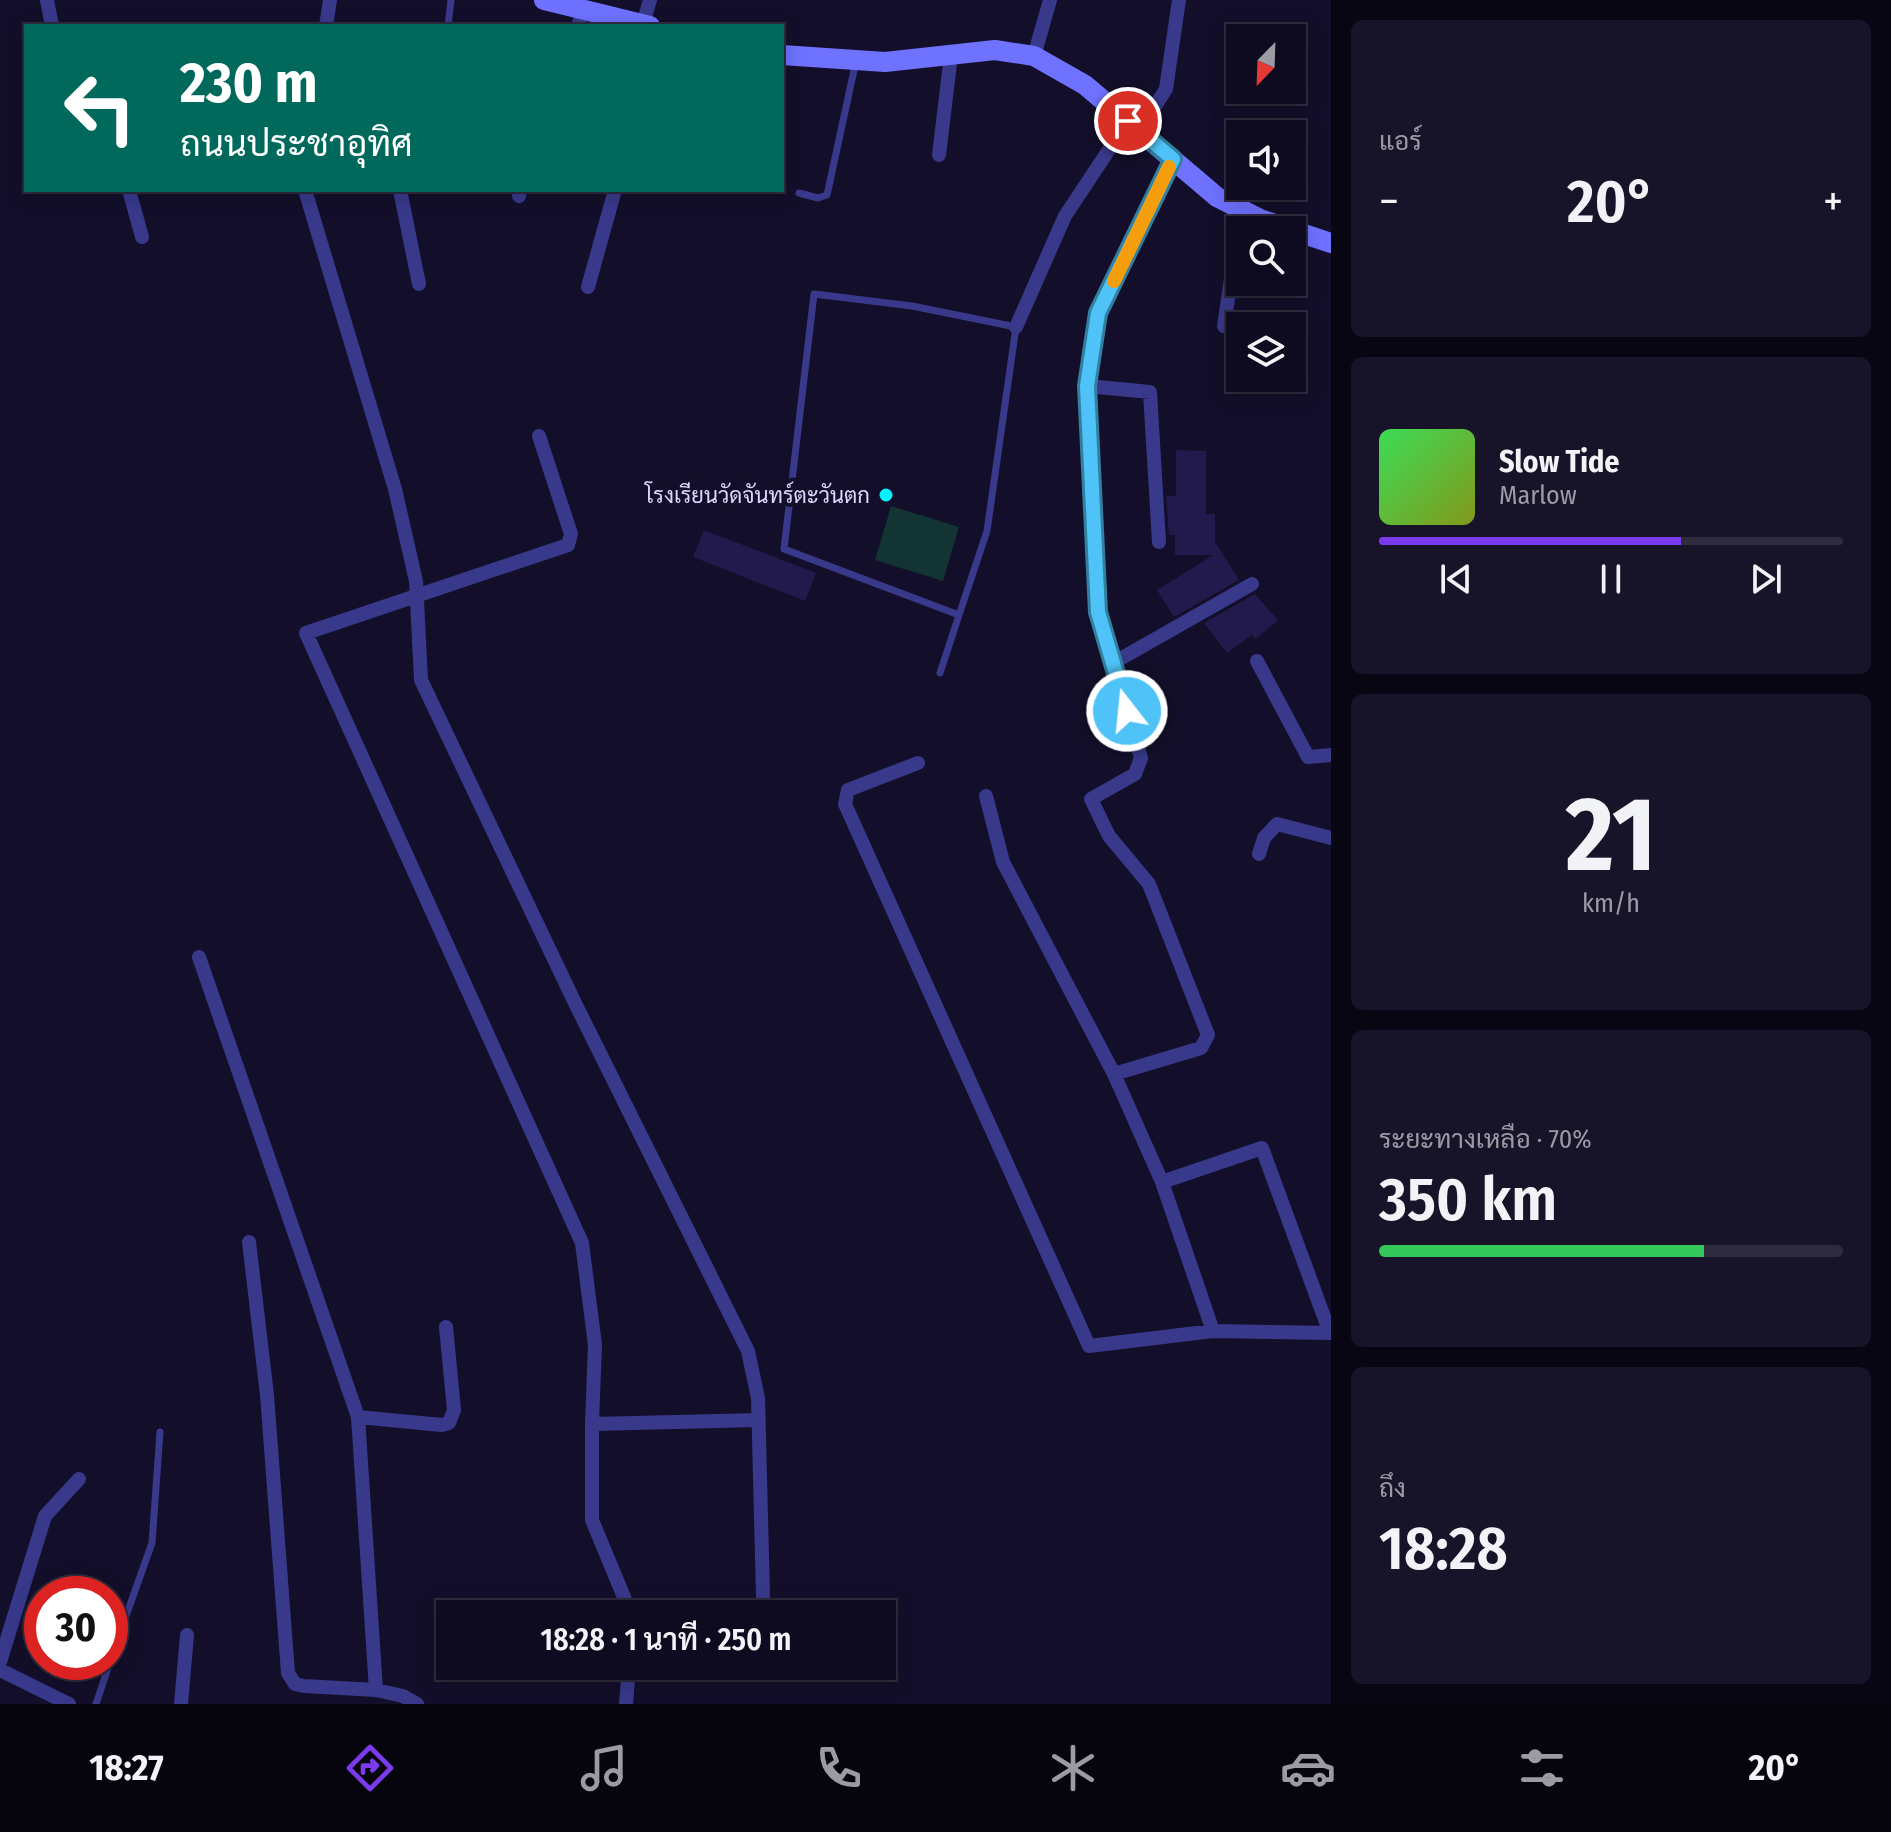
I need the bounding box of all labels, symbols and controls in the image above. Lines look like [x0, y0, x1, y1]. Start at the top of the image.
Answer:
north arrow [1226, 24, 1306, 104]
map controls [1226, 24, 1306, 392]
text: 230 m [180, 50, 317, 117]
icon: left [48, 56, 152, 160]
pin [1094, 87, 1162, 155]
icon: arrive [1106, 99, 1150, 143]
button: sound [1226, 120, 1306, 200]
text: ถนนประชาอุทิศ [180, 122, 413, 166]
text: แอร์ [1379, 126, 1422, 157]
text: 20° [1567, 166, 1655, 238]
text: − [1379, 175, 1399, 228]
text: + [1823, 175, 1843, 228]
button: search [1226, 216, 1306, 296]
button: layers [1226, 312, 1306, 392]
text: Slow Tide [1499, 444, 1620, 480]
text: Marlow [1499, 480, 1577, 511]
place label: โรงเรียนวัดจันทร์ตะวันตก [644, 481, 870, 509]
marker: โรงเรียนวัดจันทร์ตะวันตก [877, 486, 895, 504]
icon: previous [1434, 557, 1478, 601]
icon: pause [1589, 557, 1633, 601]
icon: next [1744, 557, 1788, 601]
position arrow [1085, 669, 1169, 753]
text: 21 [1566, 773, 1656, 898]
text: km/h [1582, 888, 1640, 919]
text: ระยะทางเหลือ · 70% [1379, 1124, 1592, 1155]
text: 350 km [1379, 1164, 1557, 1236]
text: ถึง [1379, 1473, 1406, 1504]
text: 18:28 [1379, 1513, 1508, 1585]
speed limit sign: 30 [24, 1576, 128, 1680]
text: 18:28 · 1 นาที · 250 m [540, 1622, 792, 1658]
icon: directions [342, 1740, 398, 1796]
icon: music [576, 1740, 632, 1796]
icon: phone [811, 1740, 867, 1796]
icon: climate [1045, 1740, 1101, 1796]
icon: car [1280, 1740, 1336, 1796]
icon: filters [1514, 1740, 1570, 1796]
text: 18:27 [89, 1746, 164, 1790]
text: 20° [1749, 1746, 1802, 1790]

